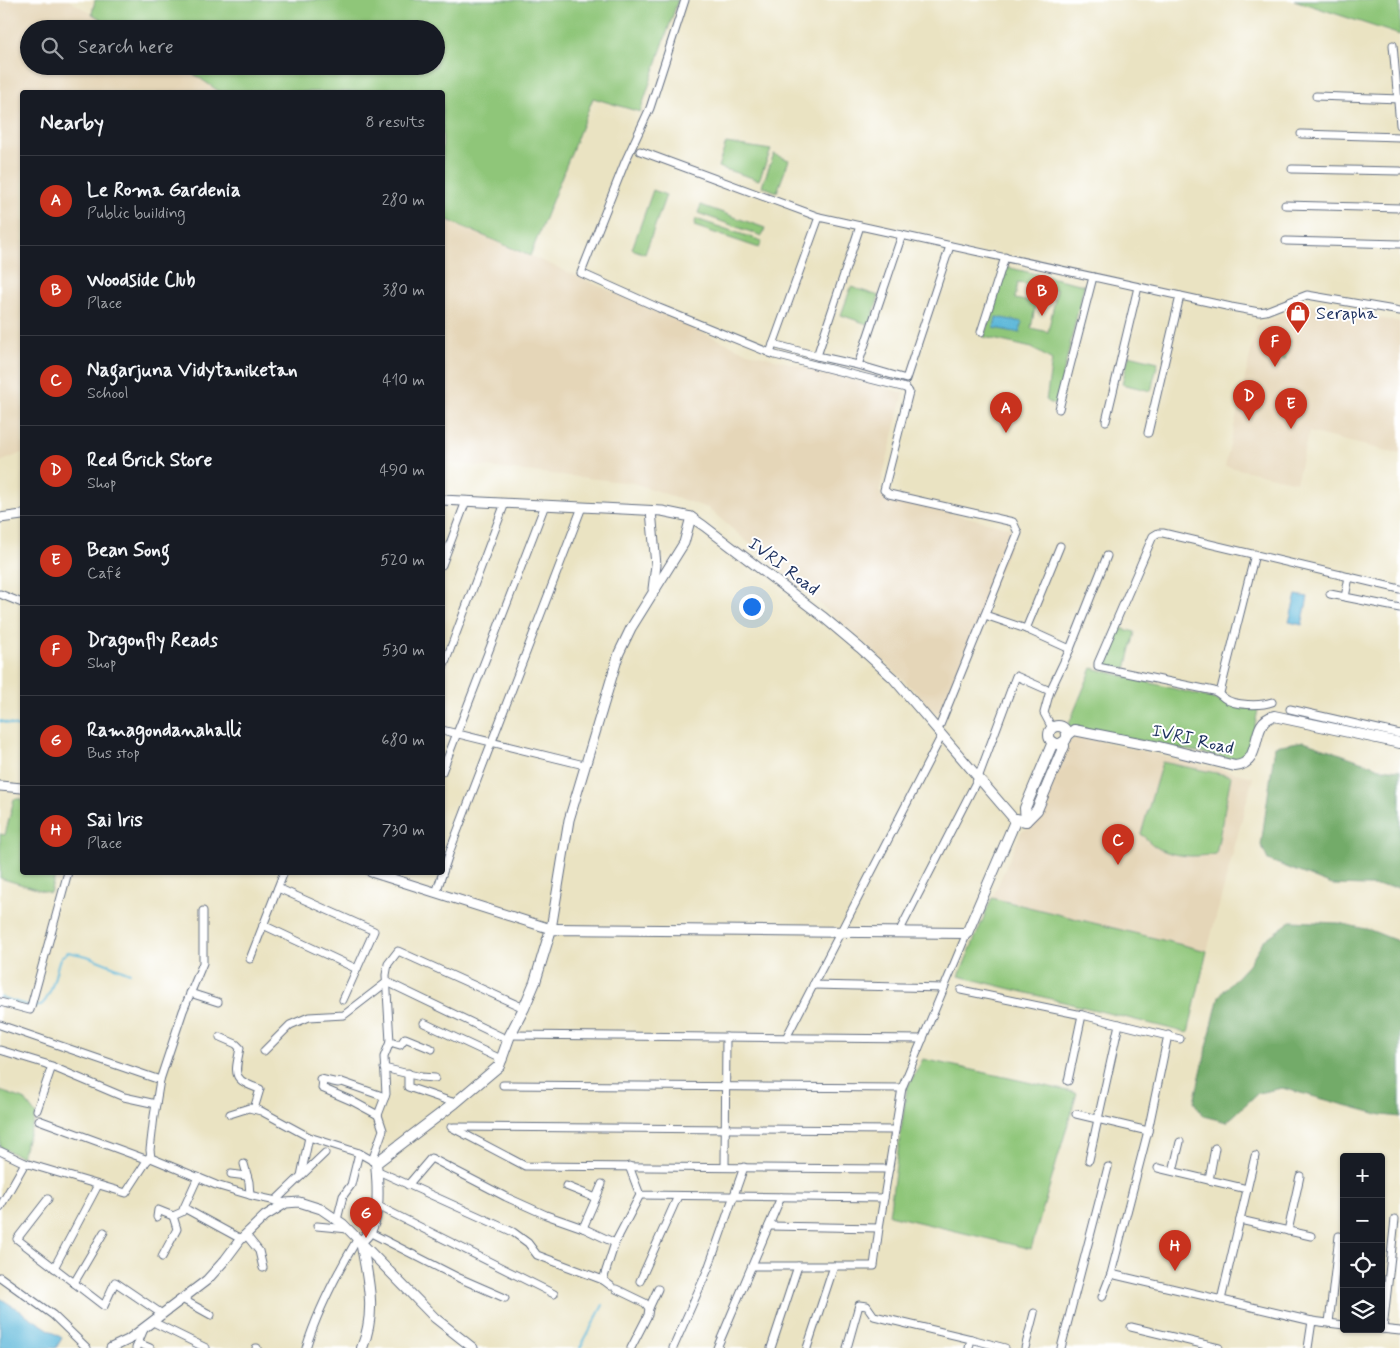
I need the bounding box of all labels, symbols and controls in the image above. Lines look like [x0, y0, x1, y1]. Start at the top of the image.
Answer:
search box [20, 20, 445, 75]
icon: search [38, 34, 66, 62]
text: Search here [78, 35, 174, 60]
text: Nearby [40, 109, 104, 137]
text: 8 results [365, 112, 425, 133]
text: Le Roma Gardenia [87, 178, 241, 203]
text: A [51, 190, 61, 211]
text: 280 m [382, 190, 425, 211]
text: Public building [87, 203, 186, 224]
text: Woodside Club [87, 268, 195, 293]
pin: B [1026, 275, 1058, 316]
text: B [51, 280, 61, 301]
text: 380 m [382, 280, 425, 301]
text: Place [87, 293, 122, 314]
shop icon: Serapha [1285, 300, 1311, 334]
place label: Serapha [1316, 302, 1378, 326]
pin: F [1259, 326, 1291, 367]
text: Nagarjuna Vidytaniketan [87, 358, 298, 383]
text: C [50, 370, 62, 391]
text: 410 m [382, 370, 425, 391]
pin: D [1233, 380, 1265, 421]
text: School [87, 383, 128, 404]
pin: E [1275, 388, 1307, 429]
pin: A [990, 392, 1022, 433]
text: Red Brick Store [87, 448, 212, 473]
text: D [50, 460, 62, 481]
text: 490 m [379, 460, 425, 481]
text: Shop [87, 473, 116, 494]
street label: IVRI Road [743, 532, 824, 601]
text: Bean Song [87, 538, 170, 563]
text: E [51, 550, 61, 571]
text: 520 m [380, 550, 425, 571]
text: Café [87, 563, 121, 584]
your location [739, 594, 765, 620]
text: Dragonfly Reads [87, 628, 218, 653]
text: F [52, 640, 60, 661]
text: 530 m [382, 640, 425, 661]
text: Shop [87, 653, 116, 674]
text: Ramagondanahalli [87, 718, 242, 743]
street label: IVRI Road [1149, 719, 1236, 761]
text: G [51, 730, 61, 751]
text: 680 m [381, 730, 425, 751]
text: Bus stop [87, 743, 140, 764]
text: Sai Iris [87, 808, 143, 833]
text: H [51, 820, 61, 841]
text: 730 m [382, 820, 425, 841]
pin: C [1102, 824, 1134, 865]
text: Place [87, 833, 122, 854]
map controls [1340, 1153, 1385, 1333]
button: + [1340, 1153, 1385, 1198]
pin: G [350, 1197, 382, 1238]
button: − [1340, 1198, 1385, 1243]
pin: H [1159, 1230, 1191, 1271]
button: locate [1340, 1243, 1385, 1288]
button: layers [1340, 1288, 1385, 1333]

